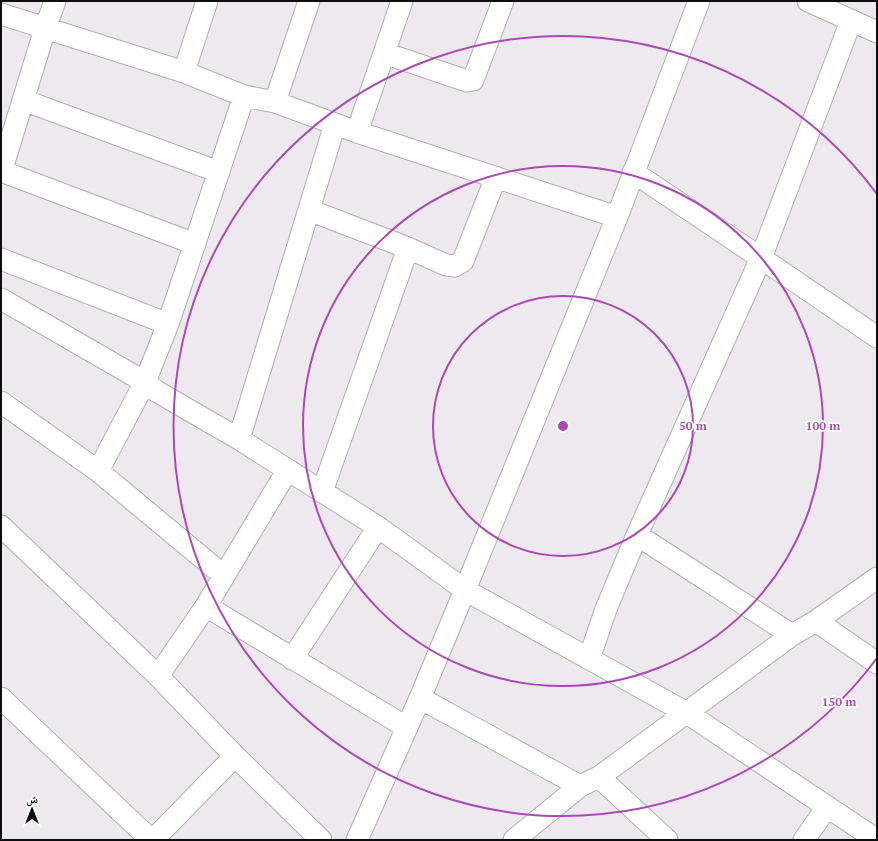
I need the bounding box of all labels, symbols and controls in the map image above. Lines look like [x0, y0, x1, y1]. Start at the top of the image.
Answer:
text: 50 m [679, 418, 707, 433]
text: 100 m [806, 418, 840, 433]
centre of rings [556, 419, 570, 433]
text: 150 m [822, 694, 856, 709]
north arrow [12, 789, 52, 829]
text: ش [26, 792, 38, 807]

